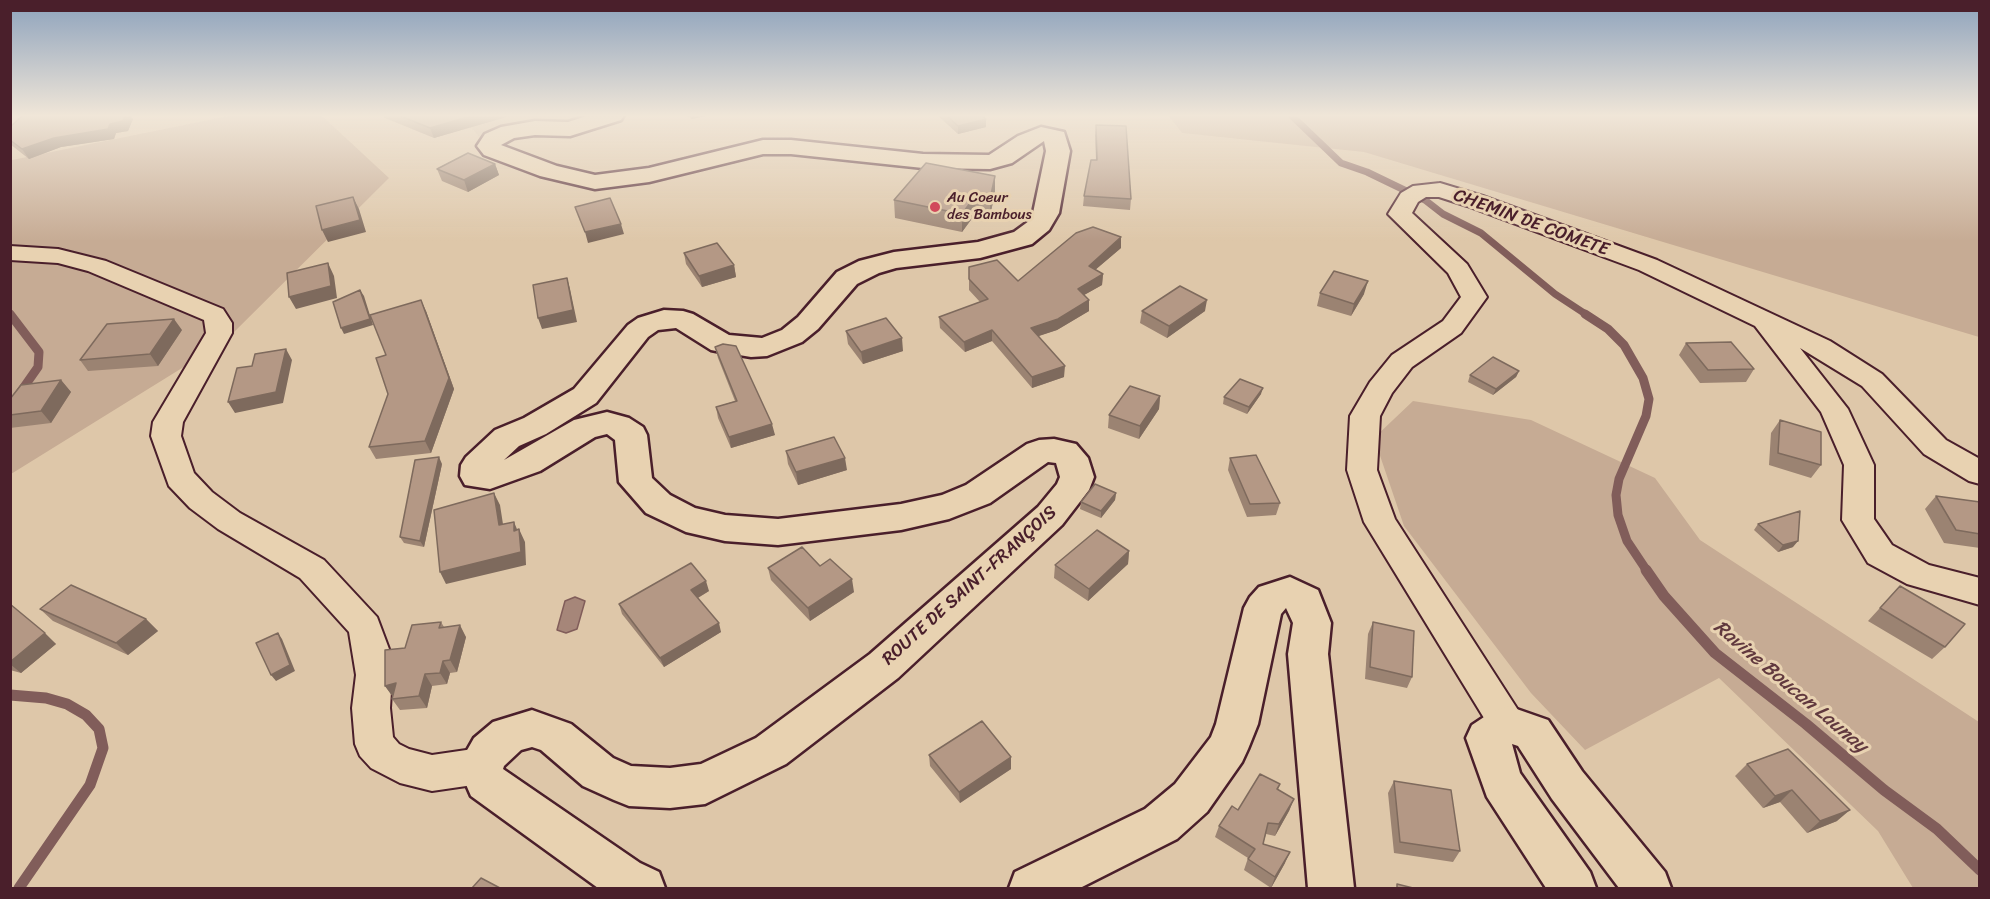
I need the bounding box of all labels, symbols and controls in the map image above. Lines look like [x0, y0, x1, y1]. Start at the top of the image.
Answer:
street label: CHEMIN DE COMETE [1450, 185, 1612, 261]
place label: Au Coeur des Bambous [947, 189, 1032, 224]
marker: Au Coeur des Bambous [928, 200, 942, 214]
street label: ROUTE DE SAINT-FRANÇOIS [878, 502, 1062, 670]
water label: Ravine Boucan Launay [1708, 616, 1872, 758]

